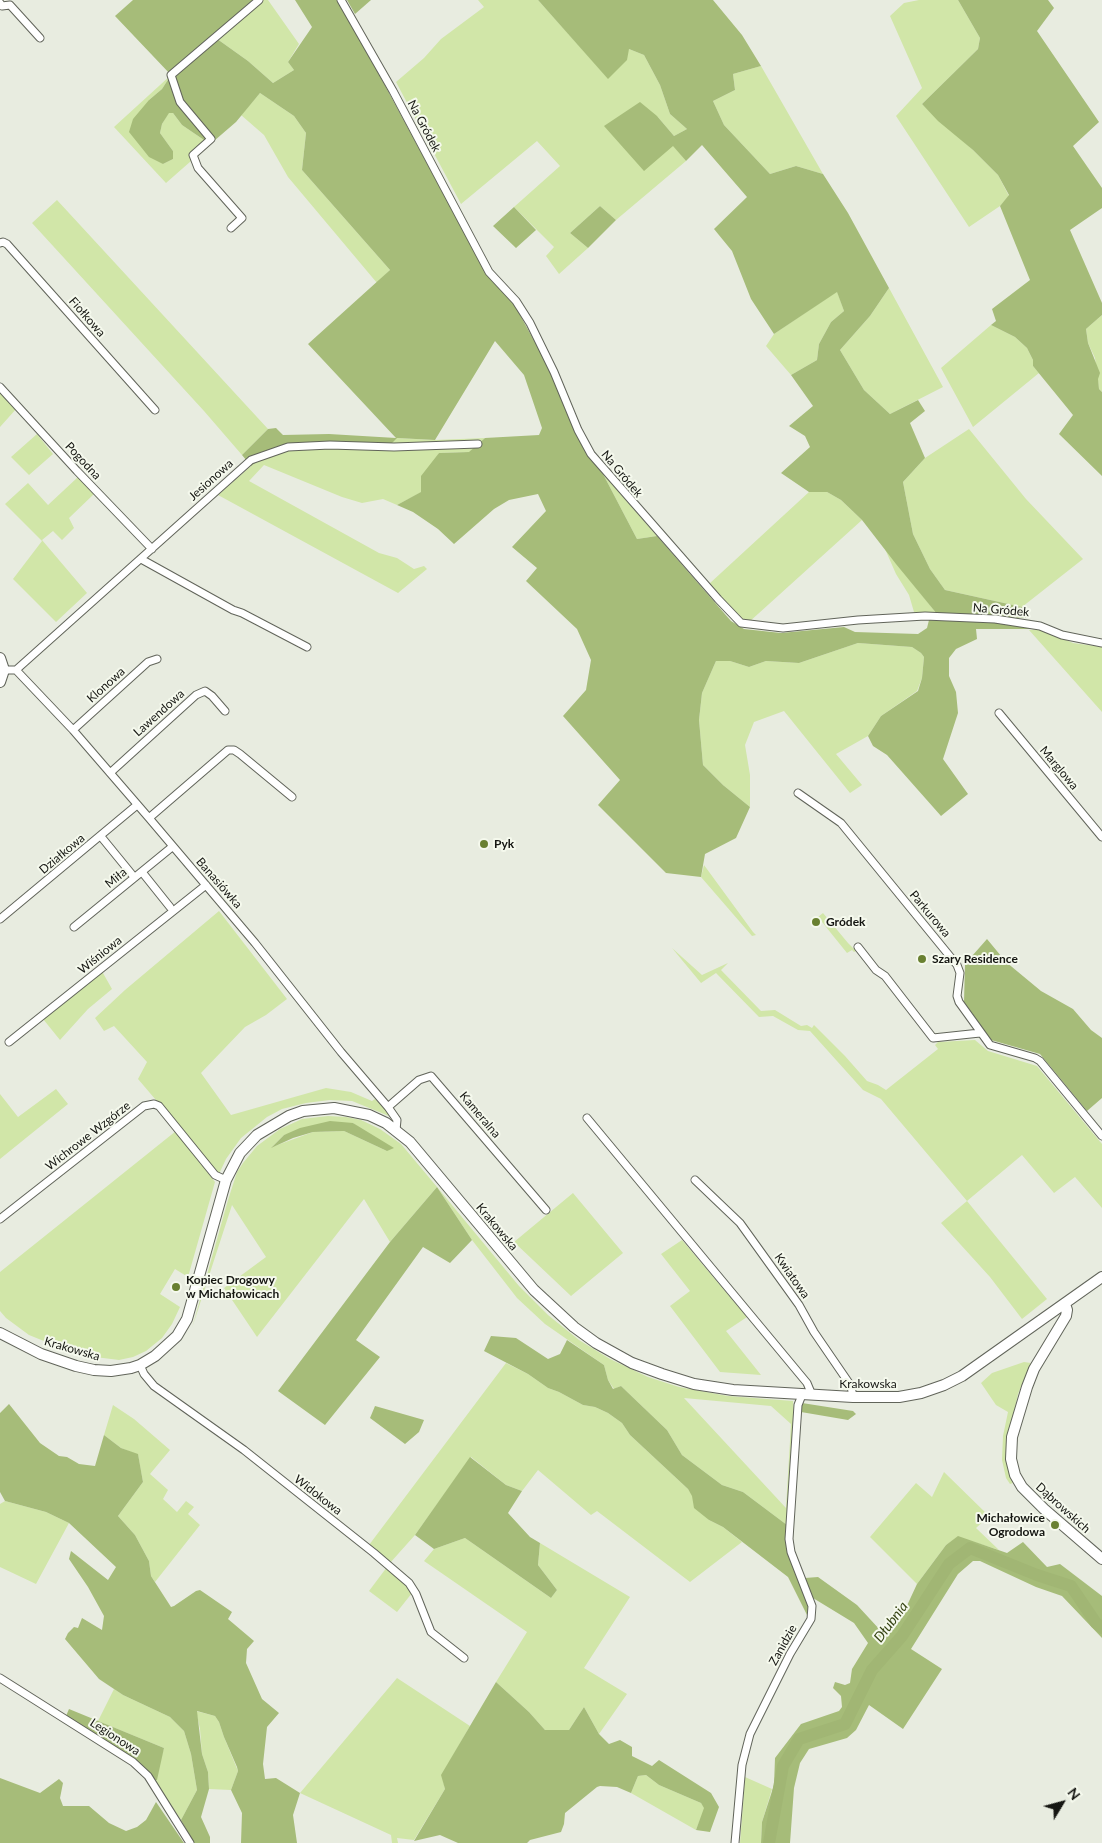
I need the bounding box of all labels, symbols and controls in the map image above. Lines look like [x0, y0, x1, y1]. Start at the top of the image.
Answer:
street label: Na Gródek [404, 98, 444, 154]
street label: Fiołkowa [66, 294, 108, 340]
street label: Pogodna [62, 439, 104, 483]
street label: Na Gródek [598, 448, 646, 500]
street label: Jesionowa [186, 456, 236, 504]
street label: Na Gródek [972, 600, 1030, 620]
street label: Klonowa [84, 664, 128, 706]
street label: Lawendowa [131, 686, 187, 740]
street label: Marglowa [1037, 743, 1081, 793]
street label: Działkowa [36, 831, 88, 877]
place label: Pyk [494, 837, 514, 851]
marker: Pyk [478, 838, 490, 850]
street label: Banasiówka [193, 855, 245, 911]
street label: Miła [102, 865, 130, 891]
street label: Parkurowa [906, 888, 954, 940]
place label: Gródek [826, 915, 865, 929]
marker: Gródek [810, 916, 822, 928]
street label: Wiśniowa [75, 933, 125, 977]
place label: Szary Residence [932, 952, 1018, 966]
marker: Szary Residence [916, 953, 928, 965]
street label: Kameralna [457, 1089, 503, 1141]
street label: Wichrowe Wzgórze [43, 1098, 133, 1174]
street label: Krakowska [473, 1200, 521, 1254]
street label: Kwiatowa [771, 1251, 813, 1301]
place label: Kopiec Drogowy w Michałowicach [186, 1273, 279, 1301]
marker: Kopiec Drogowy w Michałowicach [170, 1281, 182, 1293]
street label: Krakowska [42, 1334, 102, 1364]
street label: Krakowska [839, 1377, 897, 1391]
street label: Widokowa [291, 1472, 345, 1518]
street label: Dąbrowskich [1033, 1480, 1093, 1536]
place label: Michałowice Ogrodowa [977, 1511, 1045, 1539]
marker: Michałowice Ogrodowa [1049, 1519, 1061, 1531]
water label: Dłubnia [870, 1598, 912, 1646]
street label: Zanidzie [766, 1622, 800, 1668]
street label: Legionowa [87, 1716, 143, 1758]
north arrow [1037, 1778, 1087, 1828]
text: N [1064, 1784, 1084, 1803]

